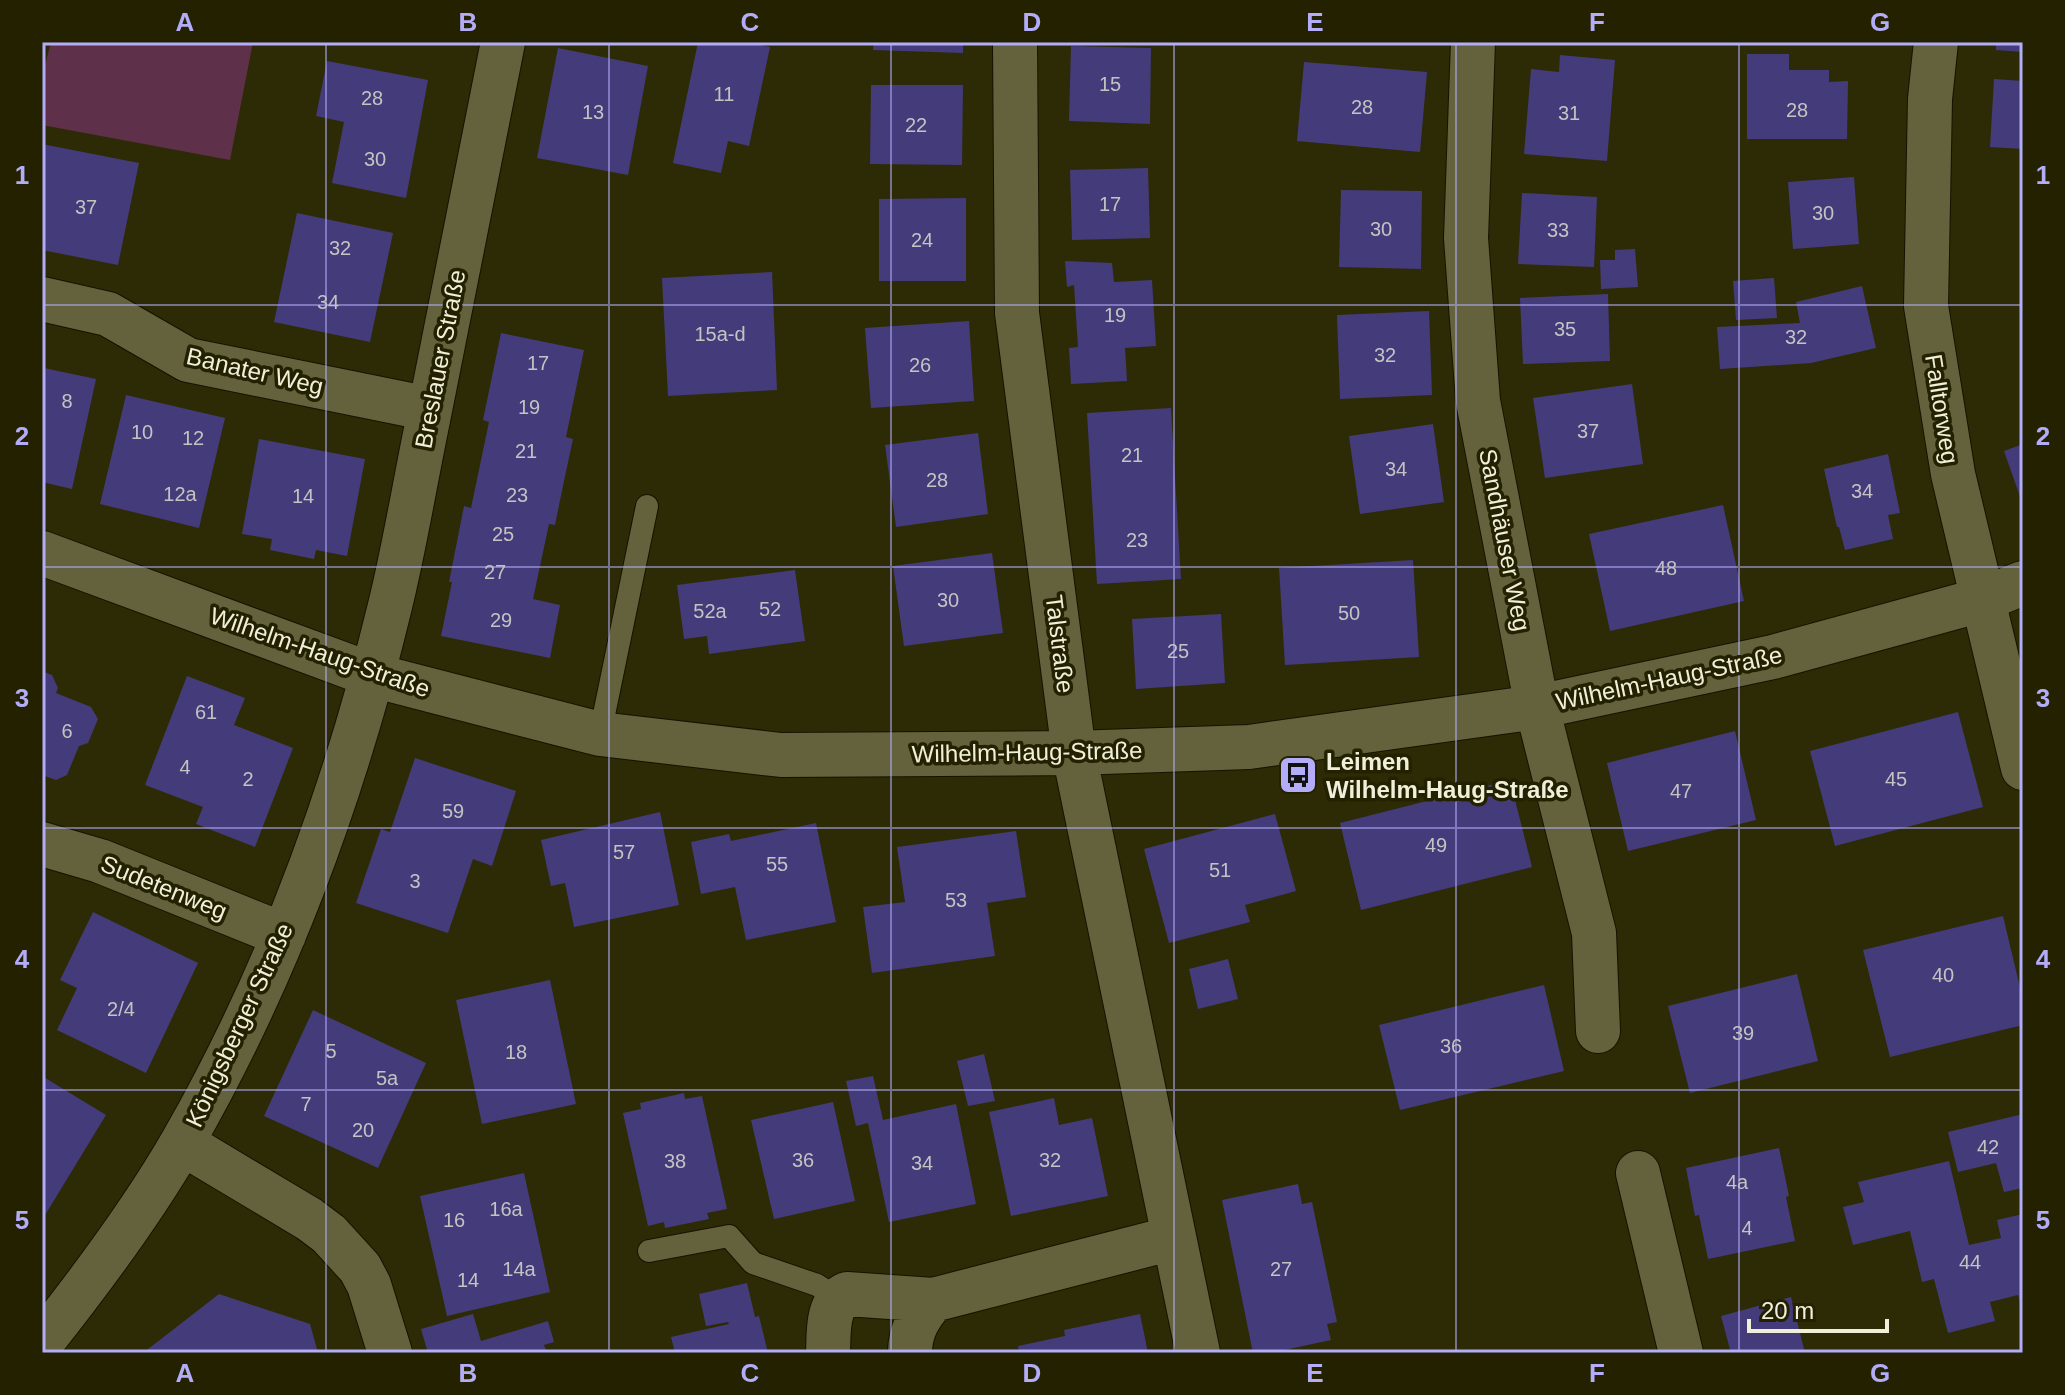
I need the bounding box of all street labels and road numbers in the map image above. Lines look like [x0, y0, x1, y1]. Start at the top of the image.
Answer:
street label: Breslauer Straße [409, 267, 471, 451]
street label: Banater Weg [184, 342, 326, 400]
street label: Falltorweg [1920, 352, 1964, 466]
street label: Sandhäuser Weg [1474, 447, 1536, 633]
street label: Talstraße [1041, 593, 1079, 695]
street label: Wilhelm-Haug-Straße [207, 602, 433, 702]
street label: Wilhelm-Haug-Straße [1553, 641, 1785, 715]
street label: Wilhelm-Haug-Straße [911, 736, 1143, 768]
street label: Sudetenweg [97, 849, 231, 925]
street label: Königsberger Straße [180, 919, 298, 1131]

